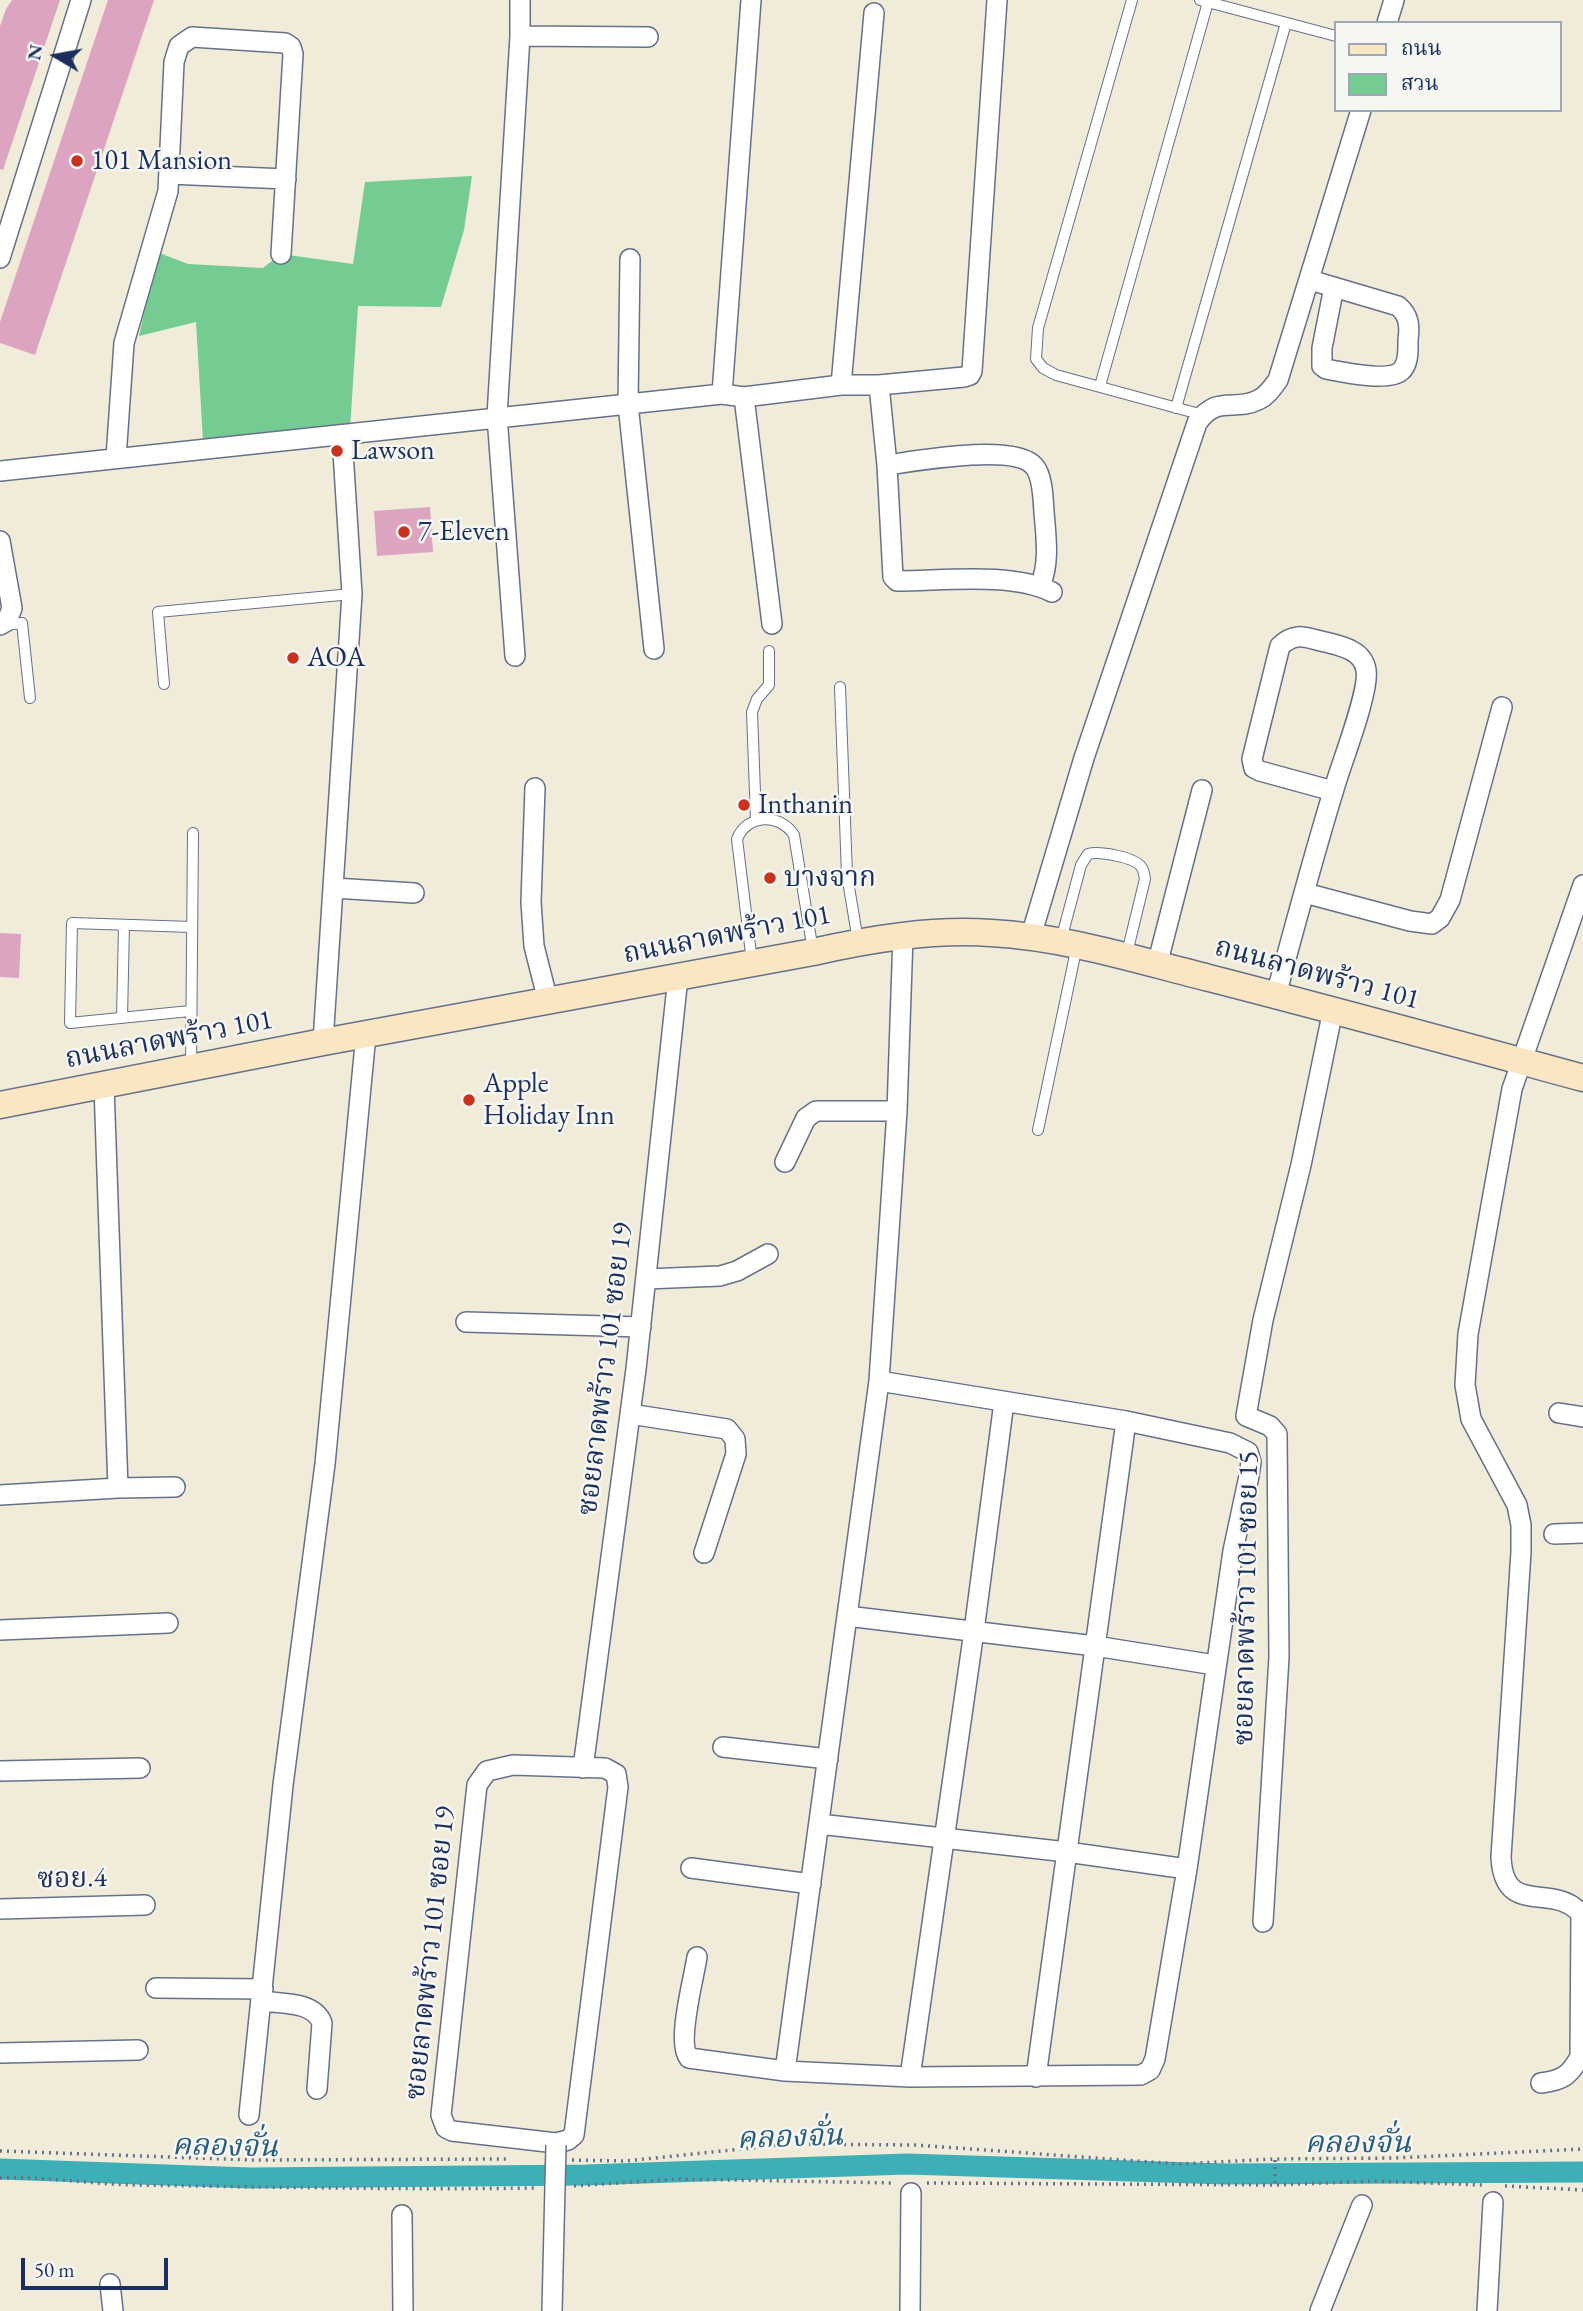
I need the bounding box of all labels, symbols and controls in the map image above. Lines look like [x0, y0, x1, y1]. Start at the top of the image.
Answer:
north arrow [21, 21, 91, 91]
legend [1334, 21, 1562, 112]
text: ถนน [1401, 34, 1442, 61]
text: N [21, 43, 48, 62]
text: สวน [1401, 69, 1439, 96]
place label: 101 Mansion [91, 144, 232, 178]
marker: 101 Mansion [69, 153, 85, 169]
place label: Lawson [351, 434, 435, 468]
marker: Lawson [329, 443, 345, 459]
place label: 7-Eleven [418, 515, 510, 549]
marker: 7-Eleven [396, 524, 412, 540]
place label: AOA [307, 641, 365, 675]
marker: AOA [285, 650, 301, 666]
place label: Inthanin [758, 788, 853, 822]
marker: Inthanin [736, 797, 752, 813]
place label: บางจาก [784, 861, 876, 895]
marker: บางจาก [762, 870, 778, 886]
street label: ถนนลาดพร้าว 101 [620, 898, 834, 972]
street label: ถนนลาดพร้าว 101 [1211, 930, 1423, 1018]
street label: ถนนลาดพร้าว 101 [62, 1003, 276, 1077]
place label: Apple Holiday Inn [483, 1067, 615, 1133]
marker: Apple Holiday Inn [461, 1092, 477, 1108]
street label: ซอยลาดพร้าว 101 ซอย 19 [571, 1221, 641, 1517]
street label: ซอยลาดพร้าว 101 ซอย 15 [1228, 1450, 1266, 1746]
street label: ซอยลาดพร้าว 101 ซอย 19 [399, 1805, 463, 2101]
street label: ซอย.4 [37, 1862, 107, 1896]
water label: คลองจั่น [736, 2118, 844, 2158]
water label: คลองจั่น [1305, 2126, 1411, 2162]
water label: คลองจั่น [171, 2128, 279, 2166]
scale bar [24, 2244, 172, 2288]
text: 50 m [34, 2256, 75, 2283]

